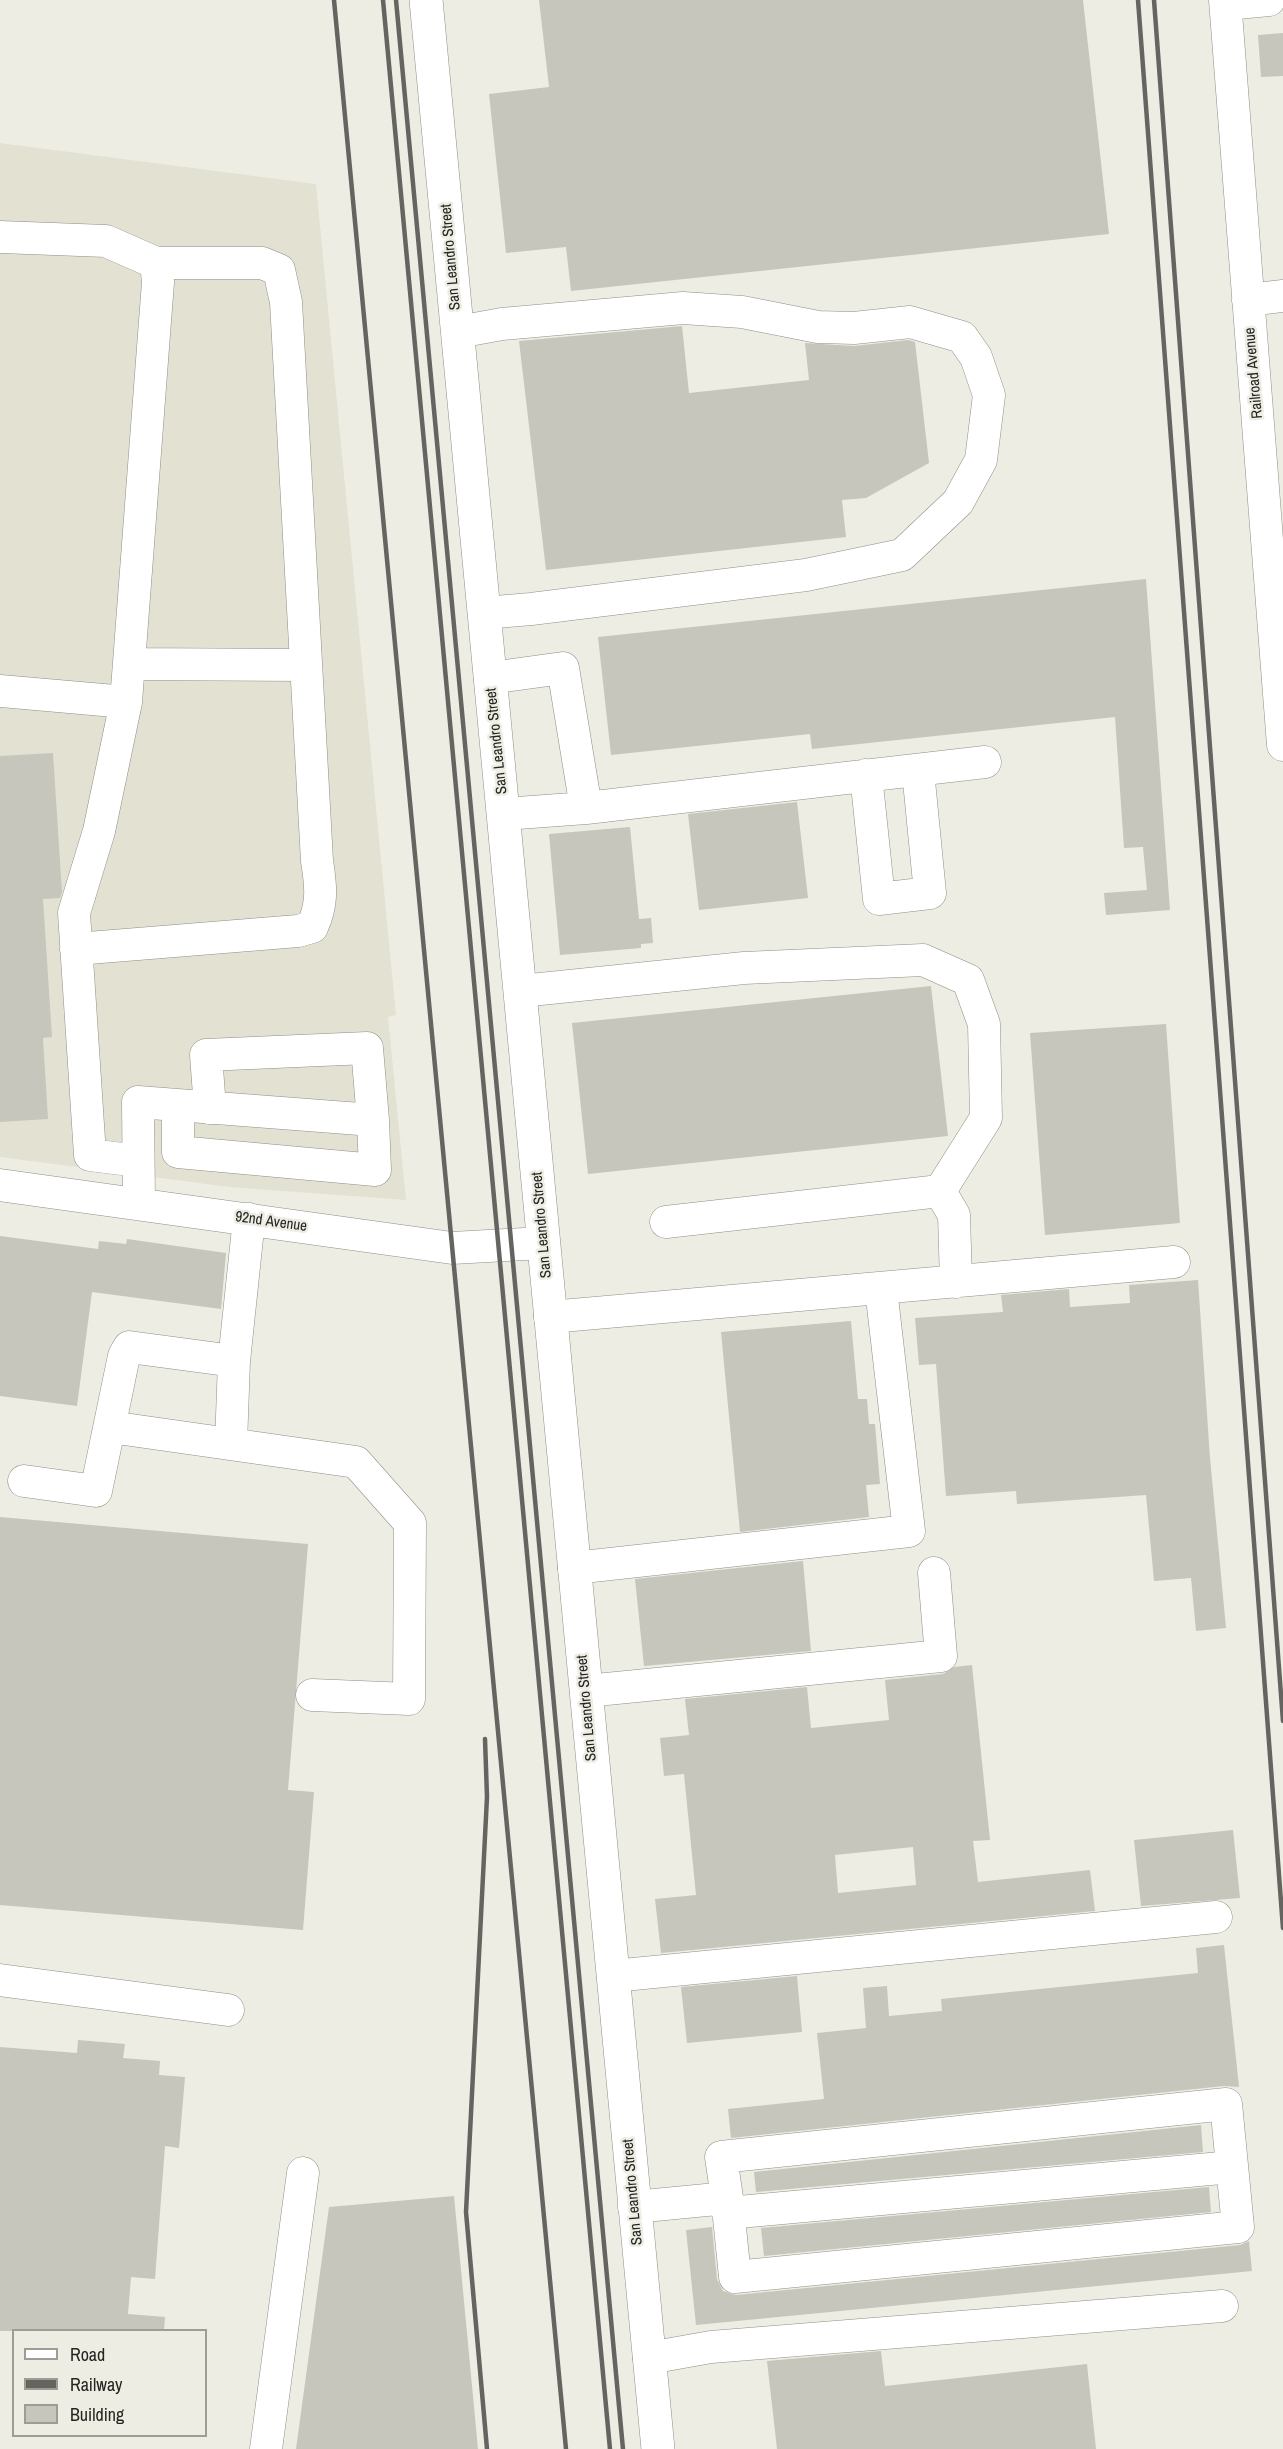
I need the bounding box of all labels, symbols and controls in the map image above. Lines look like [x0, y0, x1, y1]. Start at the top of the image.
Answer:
street label: San Leandro Street [437, 203, 465, 311]
street label: Railroad Avenue [1241, 327, 1267, 419]
street label: San Leandro Street [482, 687, 512, 795]
street label: San Leandro Street [528, 1171, 556, 1279]
street label: 92nd Avenue [234, 1208, 308, 1236]
street label: San Leandro Street [573, 1654, 601, 1762]
street label: San Leandro Street [619, 2138, 647, 2246]
legend [12, 2329, 207, 2437]
text: Road [70, 2342, 105, 2367]
text: Railway [70, 2372, 123, 2397]
text: Building [70, 2402, 124, 2427]

